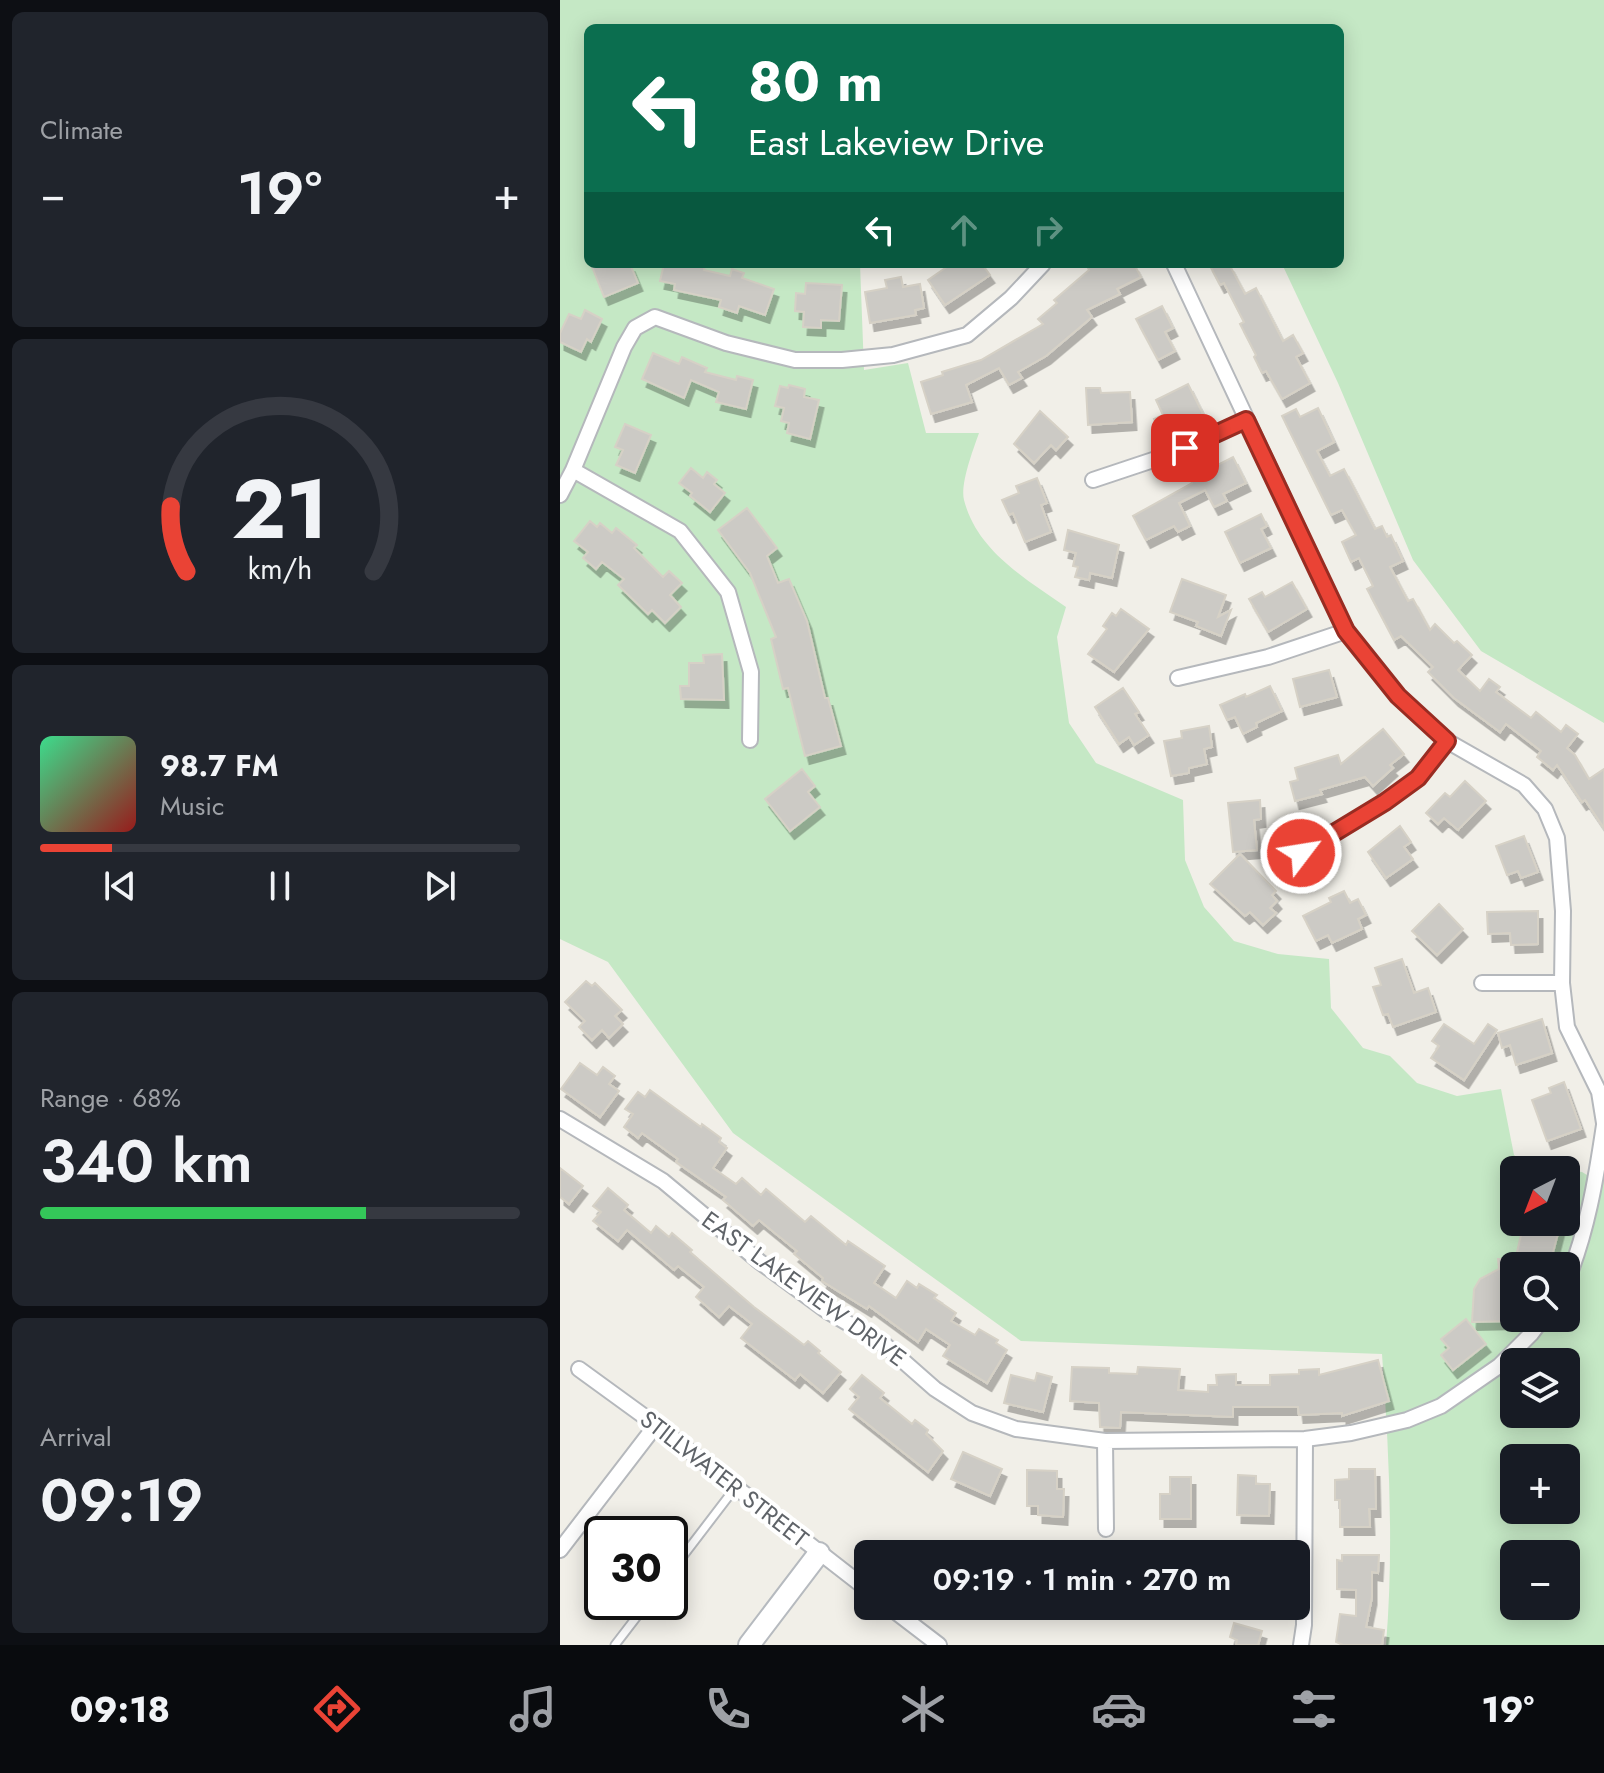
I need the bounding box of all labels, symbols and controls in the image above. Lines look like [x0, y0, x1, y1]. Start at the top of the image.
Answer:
text: 80 m [748, 41, 883, 122]
icon: left [616, 56, 720, 160]
text: Climate [40, 111, 123, 149]
text: East Lakeview Drive [748, 116, 1044, 168]
text: 19° [237, 150, 322, 237]
text: − [40, 162, 66, 226]
text: + [493, 162, 520, 226]
icon: left [858, 208, 902, 252]
icon: ahead [942, 208, 986, 252]
icon: right [1026, 208, 1070, 252]
pin [1151, 414, 1219, 482]
icon: arrive [1163, 426, 1207, 470]
text: 21 [232, 448, 328, 568]
text: km/h [248, 548, 312, 590]
text: 98.7 FM [160, 744, 279, 787]
text: Music [160, 787, 224, 825]
position arrow [1259, 811, 1343, 895]
icon: previous [98, 864, 142, 908]
icon: pause [258, 864, 302, 908]
icon: next [418, 864, 462, 908]
text: Range · 68% [40, 1079, 181, 1117]
text: 340 km [40, 1118, 253, 1205]
north arrow [1500, 1156, 1580, 1236]
map controls [1500, 1156, 1580, 1620]
street label: EAST LAKEVIEW DRIVE [695, 1202, 914, 1375]
button: search [1500, 1252, 1580, 1332]
button: layers [1500, 1348, 1580, 1428]
street label: STILLWATER STREET [633, 1402, 816, 1556]
text: Arrival [40, 1418, 112, 1456]
button: + [1500, 1444, 1580, 1524]
text: 09:19 [40, 1457, 204, 1544]
speed limit sign: 30 [584, 1516, 688, 1620]
button: − [1500, 1540, 1580, 1620]
text: 09:19 · 1 min · 270 m [933, 1558, 1231, 1601]
icon: directions [309, 1681, 365, 1737]
icon: music [505, 1681, 561, 1737]
icon: phone [700, 1681, 756, 1737]
icon: climate [895, 1681, 951, 1737]
icon: car [1091, 1681, 1147, 1737]
icon: filters [1286, 1681, 1342, 1737]
text: 09:18 [70, 1683, 170, 1735]
text: 19° [1481, 1683, 1534, 1735]

